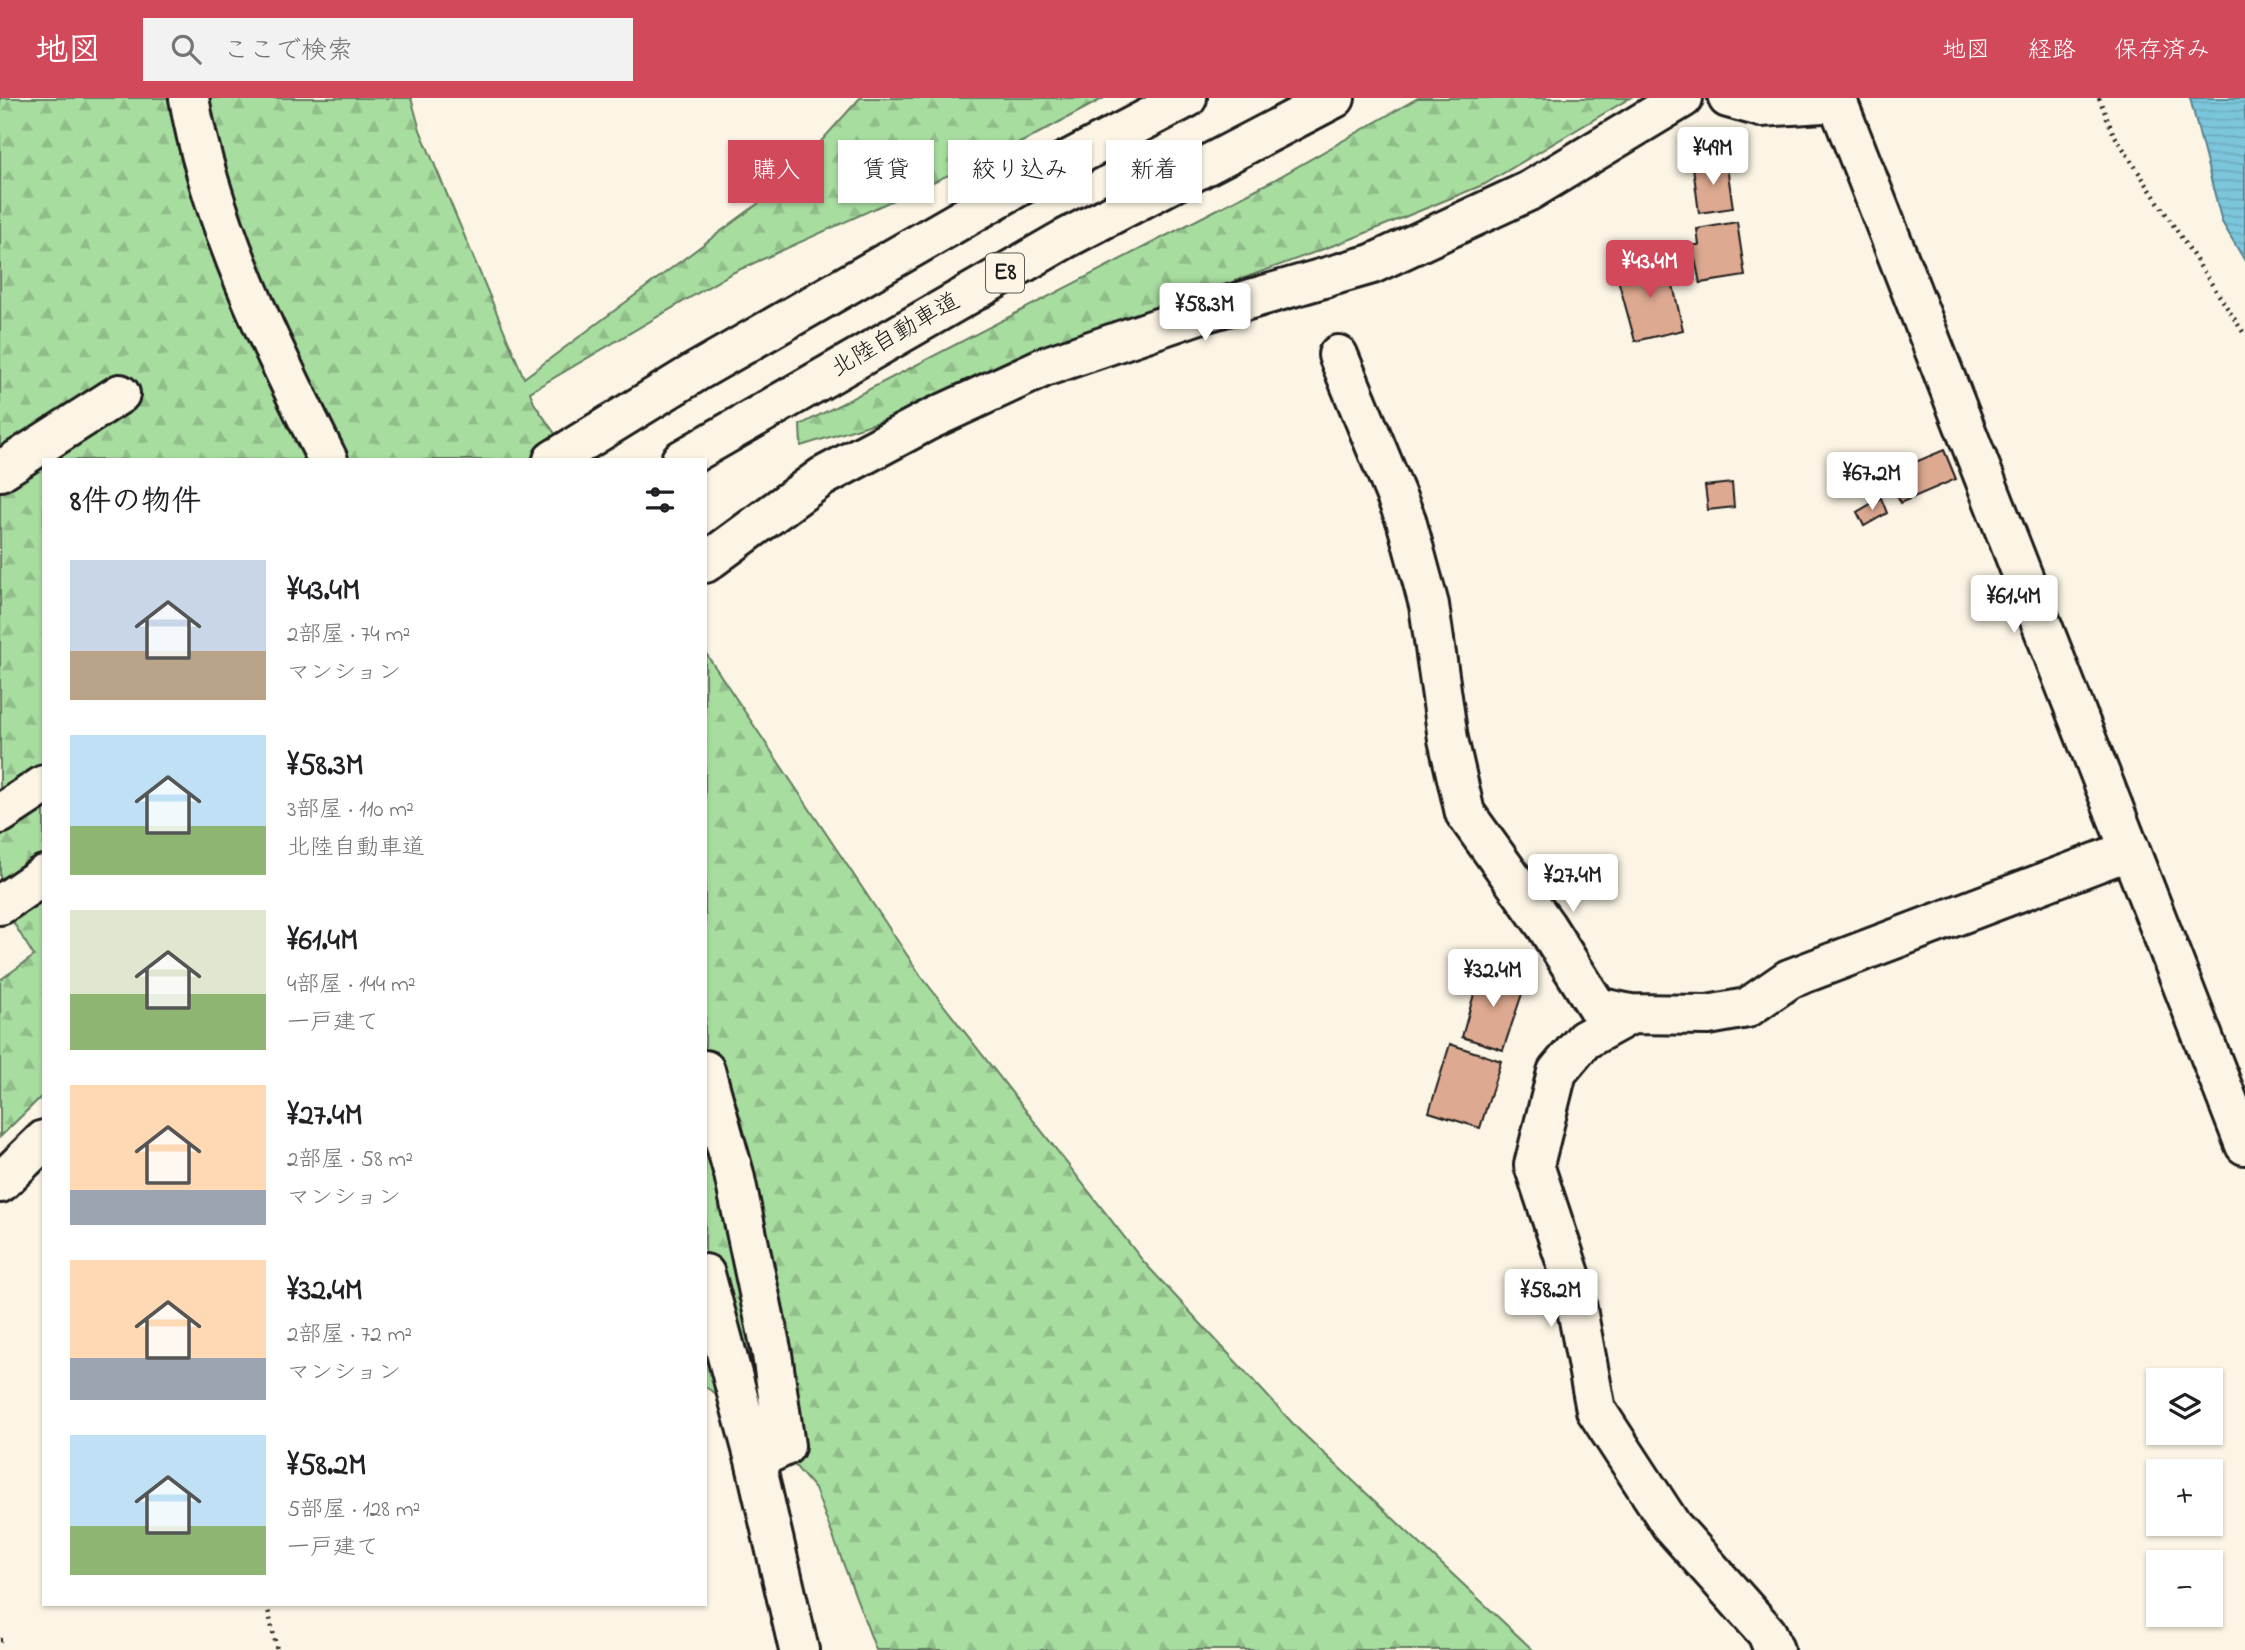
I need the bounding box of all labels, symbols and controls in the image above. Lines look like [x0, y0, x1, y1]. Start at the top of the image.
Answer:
search box [143, 18, 633, 81]
text: 地図 [35, 28, 101, 76]
icon: search [167, 30, 205, 68]
text: ここで検索 [223, 33, 353, 71]
text: 地図 [1942, 34, 1990, 69]
text: 経路 [2028, 34, 2076, 69]
text: 保存済み [2114, 34, 2210, 69]
pin: ¥49M [1672, 127, 1754, 187]
text: ¥49M [1693, 133, 1733, 166]
chip: 購入 [728, 140, 824, 203]
chip: 賃貸 [838, 140, 934, 203]
chip: 絞り込み [948, 140, 1092, 203]
chip: 新着 [1106, 140, 1202, 203]
pin: ¥43.4M [1593, 240, 1707, 300]
text: ¥43.4M [1622, 246, 1678, 279]
road number: E8 [986, 254, 1024, 292]
pin: ¥58.3M [1148, 284, 1262, 343]
street label: 北陸自動車道 [825, 285, 967, 387]
text: ¥58.3M [1176, 289, 1234, 322]
pin: ¥67.2M [1815, 452, 1929, 512]
text: ¥67.2M [1843, 458, 1901, 491]
text: 8件の物件 [70, 481, 201, 525]
icon: filters [641, 481, 679, 519]
text: ¥43.4M [287, 570, 360, 614]
pin: ¥61.4M [1957, 575, 2071, 635]
text: ¥61.4M [1987, 581, 2041, 614]
icon: home [126, 588, 210, 672]
text: 2部屋 · 74 m² [287, 619, 410, 652]
text: マンション [287, 657, 401, 690]
text: ¥58.3M [287, 745, 364, 789]
icon: home [126, 763, 210, 847]
text: 3部屋 · 110 m² [287, 794, 414, 827]
text: 北陸自動車道 [287, 832, 425, 865]
pin: ¥27.4M [1516, 854, 1630, 914]
text: ¥27.4M [1544, 860, 1602, 893]
text: ¥61.4M [287, 920, 358, 964]
icon: home [126, 938, 210, 1022]
pin: ¥32.4M [1436, 950, 1550, 1009]
text: ¥32.4M [1464, 955, 1522, 988]
text: 4部屋 · 144 m² [287, 969, 416, 1002]
text: 一戸建て [287, 1007, 379, 1040]
text: ¥27.4M [287, 1095, 363, 1139]
icon: home [126, 1113, 210, 1197]
text: 2部屋 · 58 m² [287, 1144, 413, 1177]
text: マンション [287, 1182, 401, 1215]
text: ¥32.4M [287, 1270, 363, 1314]
pin: ¥58.2M [1494, 1270, 1608, 1329]
text: ¥58.2M [1521, 1275, 1581, 1308]
icon: home [126, 1288, 210, 1372]
text: 2部屋 · 72 m² [287, 1319, 412, 1352]
text: マンション [287, 1357, 401, 1390]
map controls [2146, 1368, 2223, 1627]
button: layers [2146, 1368, 2223, 1445]
text: ¥58.2M [287, 1445, 366, 1489]
button: + [2146, 1459, 2223, 1536]
icon: home [126, 1463, 210, 1547]
text: 5部屋 · 128 m² [287, 1494, 420, 1527]
text: 一戸建て [287, 1532, 379, 1565]
button: − [2146, 1550, 2223, 1627]

